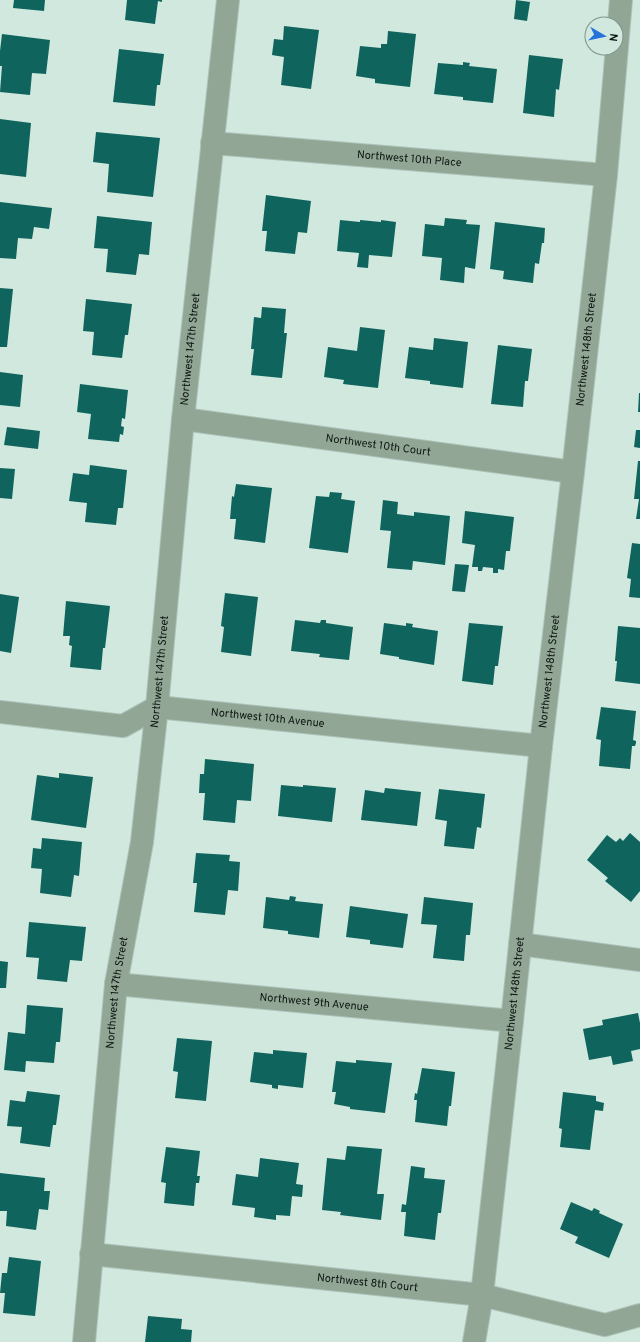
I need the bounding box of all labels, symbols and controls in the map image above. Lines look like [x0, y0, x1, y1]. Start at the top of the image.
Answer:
north arrow [584, 16, 624, 56]
text: N [605, 32, 620, 42]
street label: Northwest 10th Place [356, 148, 462, 170]
street label: Northwest 147th Street [178, 292, 203, 406]
street label: Northwest 148th Street [573, 292, 600, 407]
street label: Northwest 10th Court [325, 431, 432, 460]
street label: Northwest 148th Street [536, 614, 563, 729]
street label: Northwest 147th Street [148, 615, 172, 729]
street label: Northwest 10th Avenue [210, 706, 325, 731]
street label: Northwest 147th Street [103, 935, 132, 1049]
street label: Northwest 148th Street [502, 936, 528, 1051]
street label: Northwest 9th Avenue [259, 990, 369, 1015]
street label: Northwest 8th Court [316, 1271, 419, 1295]

